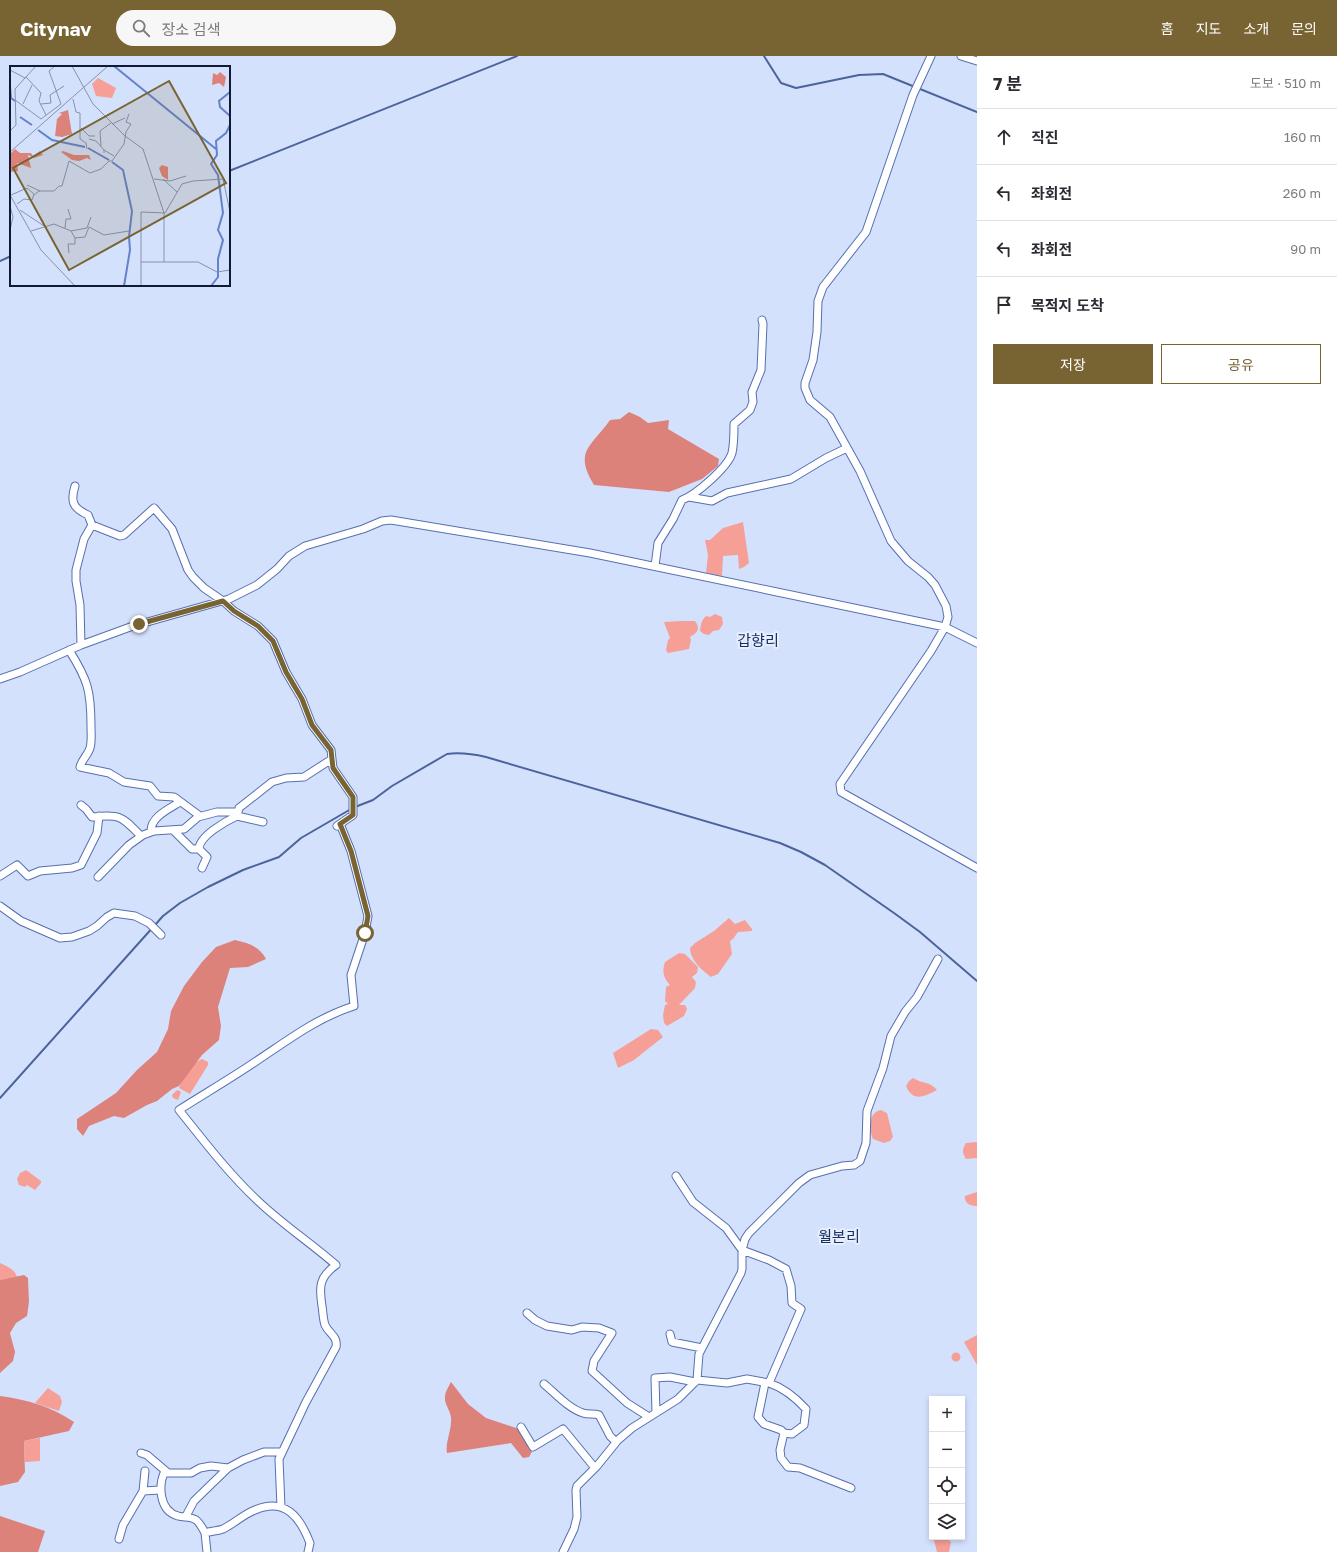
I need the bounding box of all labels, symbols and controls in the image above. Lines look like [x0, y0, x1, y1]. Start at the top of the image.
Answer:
search box [116, 10, 396, 46]
text: Citynav [20, 17, 92, 40]
icon: search [130, 17, 152, 39]
text: 장소 검색 [162, 20, 220, 38]
text: 홈 [1161, 20, 1174, 37]
text: 지도 [1196, 20, 1221, 37]
text: 소개 [1243, 20, 1269, 37]
text: 문의 [1291, 20, 1317, 37]
inset map [10, 66, 230, 286]
text: 7 분 [993, 73, 1022, 94]
text: 도보 · 510 m [1250, 75, 1321, 91]
icon: ahead [993, 126, 1015, 148]
text: 직진 [1031, 128, 1059, 146]
text: 160 m [1284, 129, 1321, 145]
icon: left [993, 182, 1015, 204]
text: 좌회전 [1031, 184, 1072, 202]
text: 260 m [1283, 185, 1321, 201]
icon: left [993, 238, 1015, 260]
text: 좌회전 [1031, 240, 1072, 258]
text: 90 m [1290, 241, 1321, 257]
icon: arrive [993, 294, 1015, 316]
text: 목적지 도착 [1031, 296, 1104, 314]
button: 저장 [993, 344, 1153, 384]
button: 공유 [1161, 344, 1321, 384]
route end [130, 615, 148, 633]
district label: 갑향리 [737, 631, 779, 649]
route start [356, 924, 374, 942]
district label: 월본리 [818, 1227, 860, 1245]
map controls [929, 1396, 965, 1540]
button: + [929, 1396, 965, 1432]
button: − [929, 1432, 965, 1468]
button: locate [929, 1468, 965, 1504]
button: layers [929, 1504, 965, 1540]

